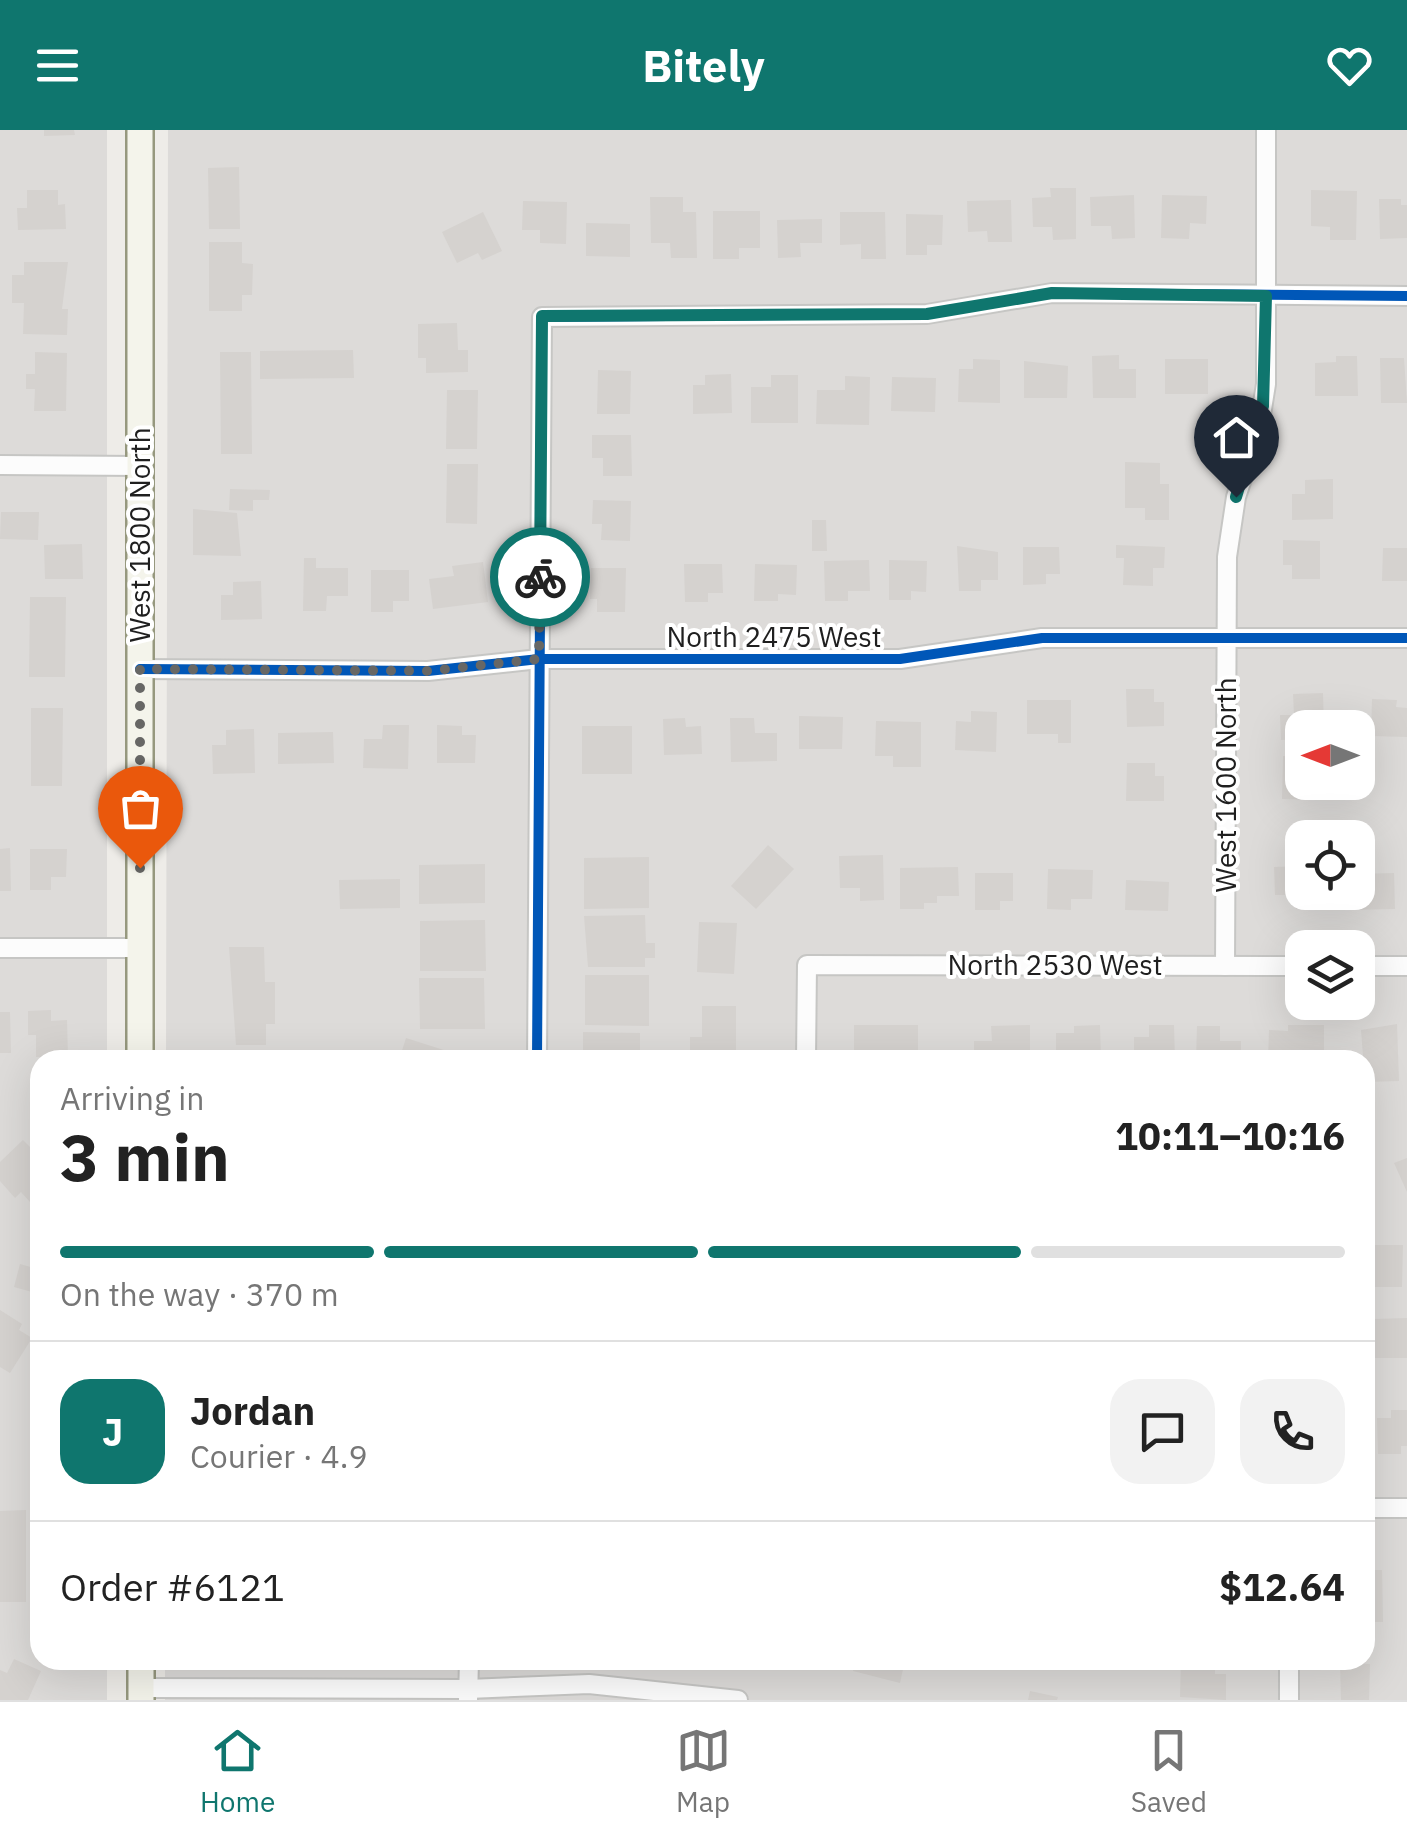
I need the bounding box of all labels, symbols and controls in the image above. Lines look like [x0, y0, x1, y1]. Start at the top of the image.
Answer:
text: Bitely [642, 36, 765, 94]
icon: menu [30, 38, 85, 93]
icon: heart [1322, 38, 1377, 93]
pin [1194, 395, 1279, 498]
icon: home [1209, 410, 1264, 465]
street label: West 1800 North [121, 427, 158, 643]
courier [490, 527, 590, 627]
icon: bike [513, 550, 568, 605]
street label: North 2475 West [666, 618, 882, 655]
street label: West 1600 North [1207, 677, 1244, 893]
north arrow [1285, 710, 1375, 800]
map controls [1285, 710, 1375, 1020]
pin [98, 766, 183, 869]
icon: bag [113, 781, 168, 836]
button: locate [1285, 820, 1375, 910]
button: layers [1285, 930, 1375, 1020]
street label: North 2530 West [947, 946, 1163, 983]
text: Arriving in [60, 1077, 205, 1119]
text: 10:11–10:16 [1115, 1111, 1345, 1160]
text: 3 min [60, 1114, 230, 1199]
text: On the way · 370 m [60, 1273, 339, 1315]
button: chat [1110, 1379, 1215, 1484]
button: phone [1240, 1379, 1345, 1484]
text: Jordan [190, 1386, 315, 1435]
text: J [102, 1407, 123, 1456]
text: Courier · 4.9 [190, 1435, 368, 1477]
text: Order #6121 [60, 1562, 285, 1611]
text: $12.64 [1219, 1562, 1345, 1611]
tab: Home [200, 1723, 275, 1820]
tab: Map [676, 1723, 731, 1820]
tab: Saved [1131, 1723, 1207, 1820]

